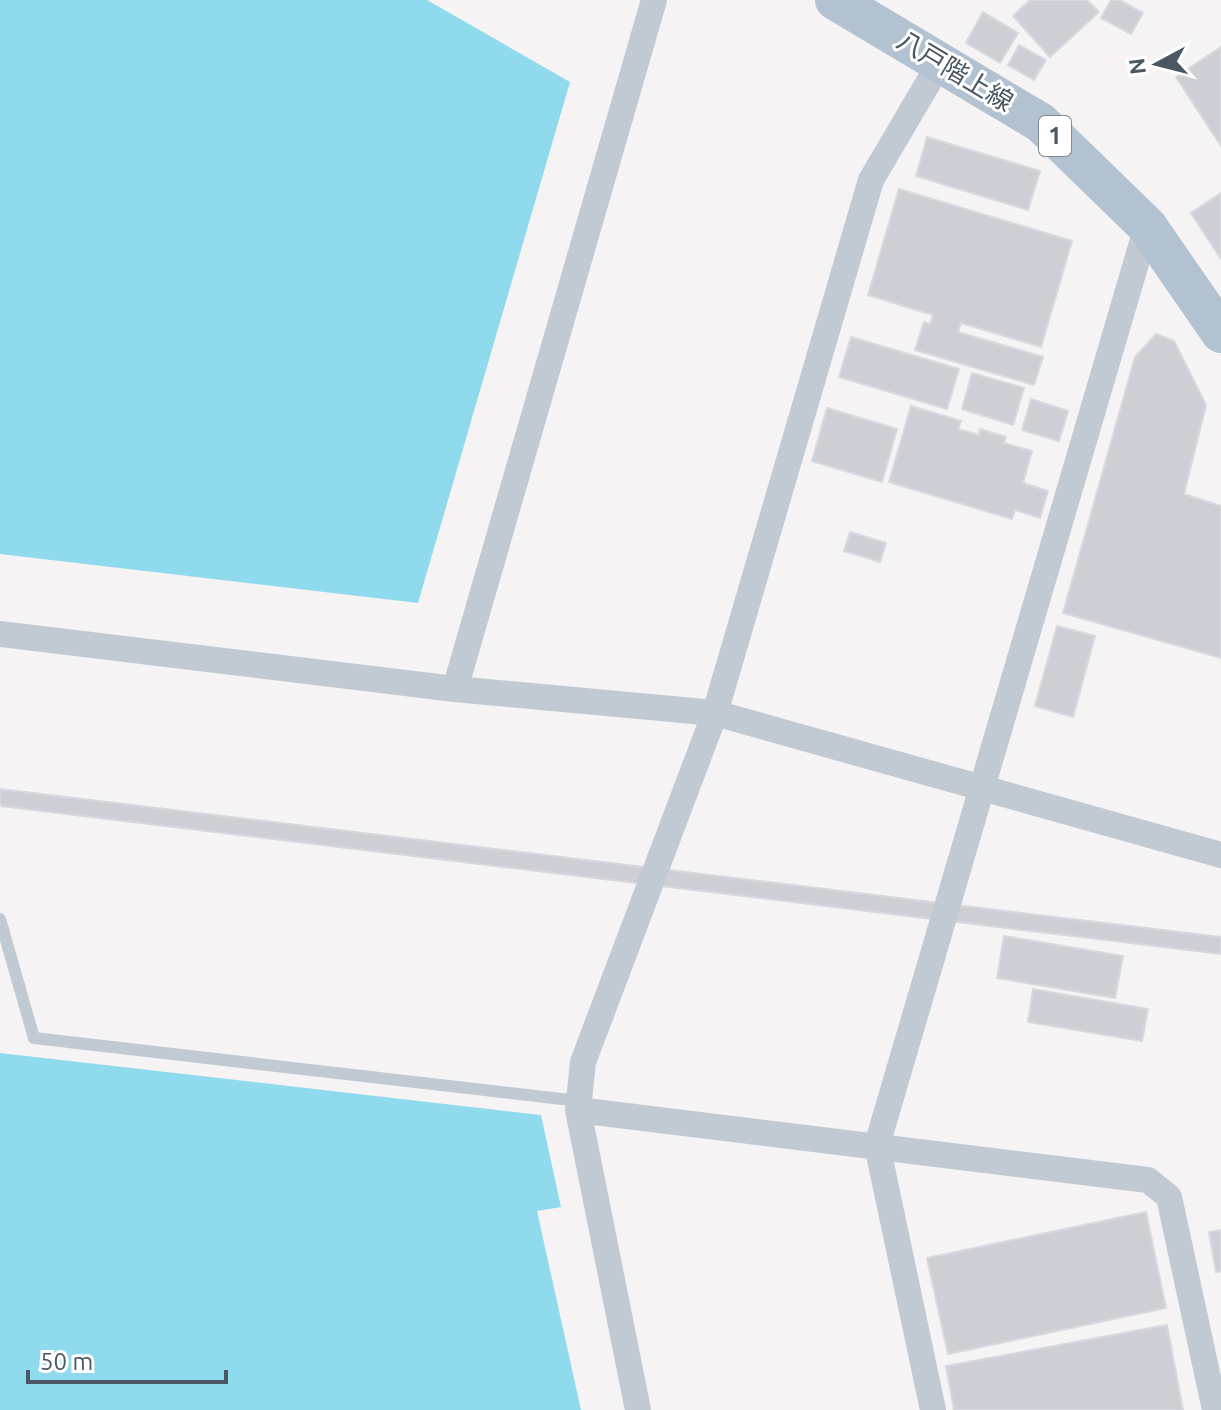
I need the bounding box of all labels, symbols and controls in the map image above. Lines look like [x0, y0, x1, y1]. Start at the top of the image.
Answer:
north arrow [1117, 24, 1197, 104]
street label: 八戸階上線 [892, 25, 1018, 116]
text: N [1123, 57, 1150, 76]
road number: 1 [1039, 116, 1071, 156]
scale bar [28, 1334, 226, 1384]
text: 50 m [40, 1348, 93, 1375]

